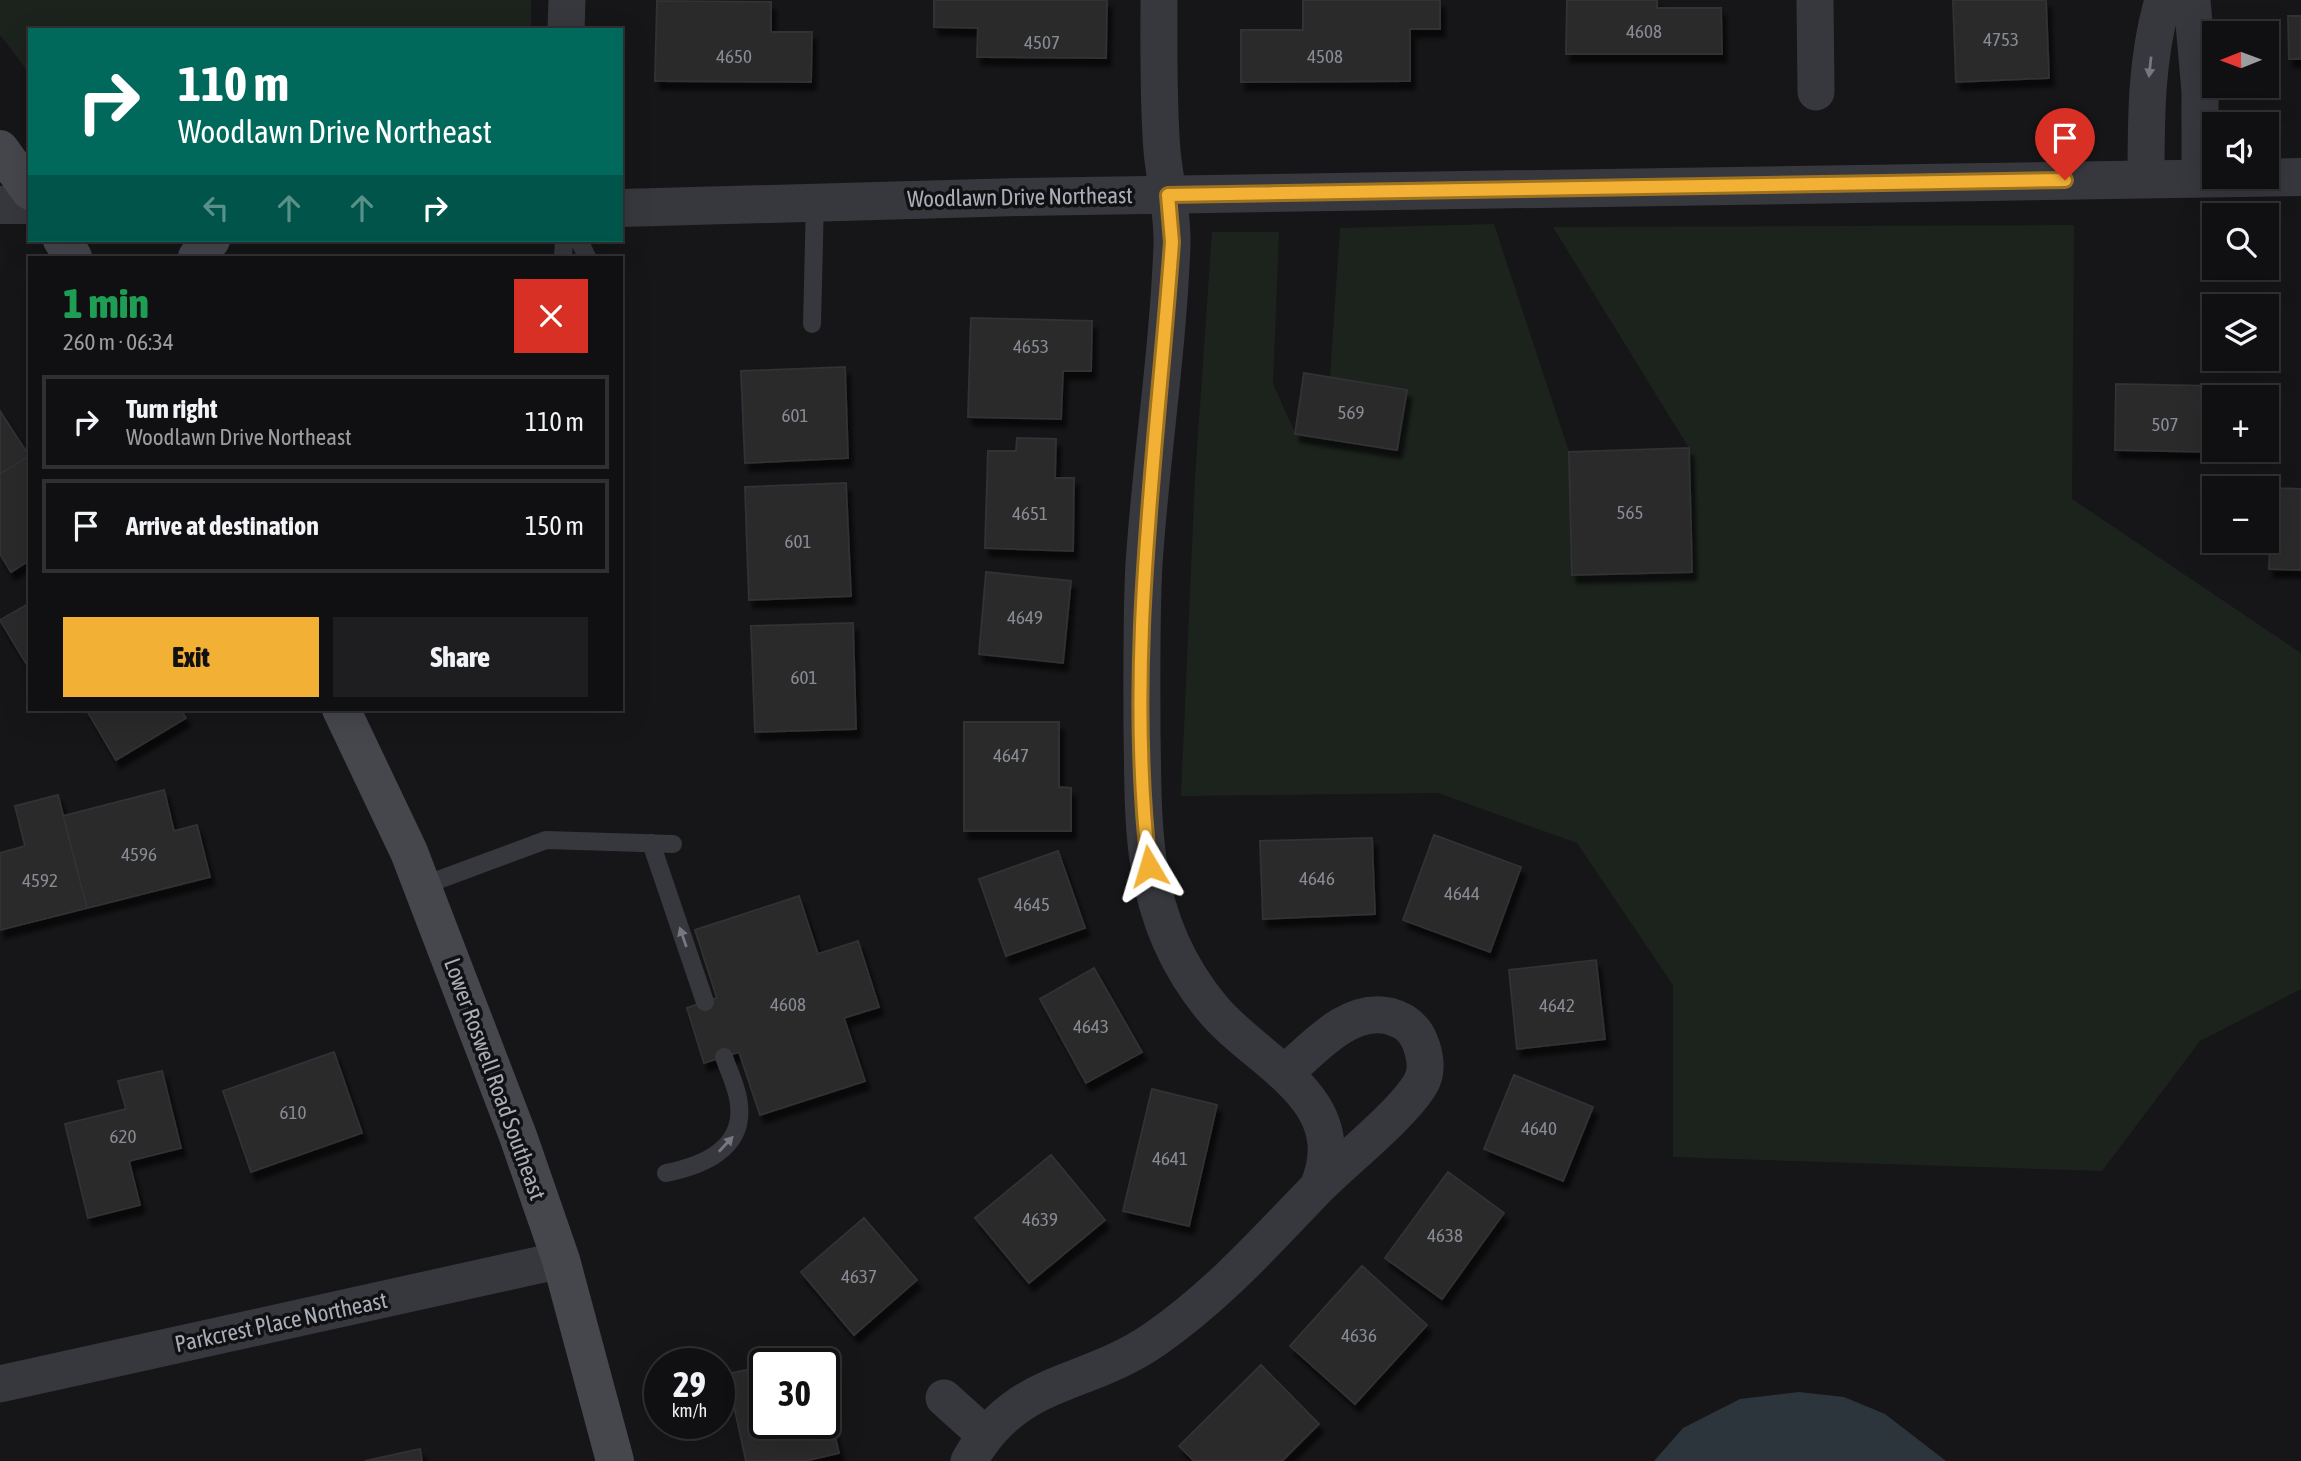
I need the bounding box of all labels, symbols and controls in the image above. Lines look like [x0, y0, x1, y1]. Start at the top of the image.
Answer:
house number: 4608 [1626, 20, 1662, 42]
north arrow [2202, 21, 2278, 98]
map controls [2202, 21, 2279, 553]
house number: 4753 [1983, 28, 2019, 50]
house number: 4507 [1024, 31, 1060, 53]
house number: 4650 [716, 45, 752, 67]
house number: 4508 [1307, 45, 1343, 67]
text: 110 m [178, 55, 289, 111]
icon: right [63, 56, 154, 147]
one-way arrow [2145, 56, 2156, 78]
pin [2035, 108, 2095, 180]
button: sound [2202, 112, 2279, 189]
text: Woodlawn Drive Northeast [178, 113, 492, 150]
icon: arrive [2046, 119, 2084, 157]
street label: Woodlawn Drive Northeast [907, 182, 1133, 212]
icon: left [197, 189, 235, 227]
icon: ahead [270, 189, 308, 227]
icon: ahead [343, 189, 381, 227]
icon: right [416, 189, 454, 227]
button: search [2202, 203, 2279, 280]
text: 1 min [63, 279, 149, 327]
button: close [514, 279, 588, 353]
button: layers [2202, 294, 2279, 371]
text: 260 m · 06:34 [63, 329, 174, 355]
house number: 4653 [1013, 335, 1049, 357]
button: + [2202, 385, 2279, 462]
text: Turn right [126, 394, 217, 424]
house number: 569 [1338, 401, 1364, 423]
icon: right [67, 403, 105, 441]
house number: 601 [782, 404, 808, 426]
text: 110 m [525, 407, 584, 437]
house number: 507 [2152, 413, 2178, 435]
text: Woodlawn Drive Northeast [126, 424, 352, 450]
button: − [2202, 476, 2279, 553]
house number: 565 [1617, 501, 1643, 523]
house number: 4651 [1012, 502, 1048, 524]
icon: arrive [67, 507, 105, 545]
text: Arrive at destination [126, 511, 319, 541]
text: 150 m [525, 511, 584, 541]
house number: 601 [785, 530, 811, 552]
house number: 4649 [1007, 606, 1043, 628]
button: Exit [63, 617, 319, 697]
button: Share [333, 617, 588, 697]
house number: 601 [791, 666, 817, 688]
house number: 4647 [993, 744, 1029, 766]
position arrow [1112, 829, 1186, 903]
house number: 4596 [121, 843, 157, 865]
house number: 4646 [1299, 867, 1335, 889]
house number: 4592 [22, 869, 58, 891]
house number: 4644 [1444, 882, 1480, 904]
house number: 4645 [1014, 893, 1050, 915]
one-way arrow [677, 927, 688, 948]
street label: Lower Roswell Road Southeast [439, 955, 551, 1203]
house number: 4608 [770, 993, 806, 1015]
house number: 4642 [1539, 994, 1575, 1016]
house number: 4643 [1073, 1015, 1109, 1037]
house number: 610 [280, 1101, 306, 1123]
house number: 4640 [1521, 1117, 1557, 1139]
house number: 620 [110, 1125, 136, 1147]
one-way arrow [718, 1135, 734, 1153]
house number: 4641 [1152, 1147, 1188, 1169]
house number: 4639 [1022, 1208, 1058, 1230]
house number: 4638 [1427, 1224, 1463, 1246]
house number: 4637 [841, 1265, 877, 1287]
street label: Parkcrest Place Northeast [172, 1287, 390, 1357]
house number: 4636 [1341, 1324, 1377, 1346]
speed limit sign: 30 [749, 1348, 840, 1439]
text: 29 [673, 1364, 706, 1404]
text: km/h [672, 1400, 707, 1421]

